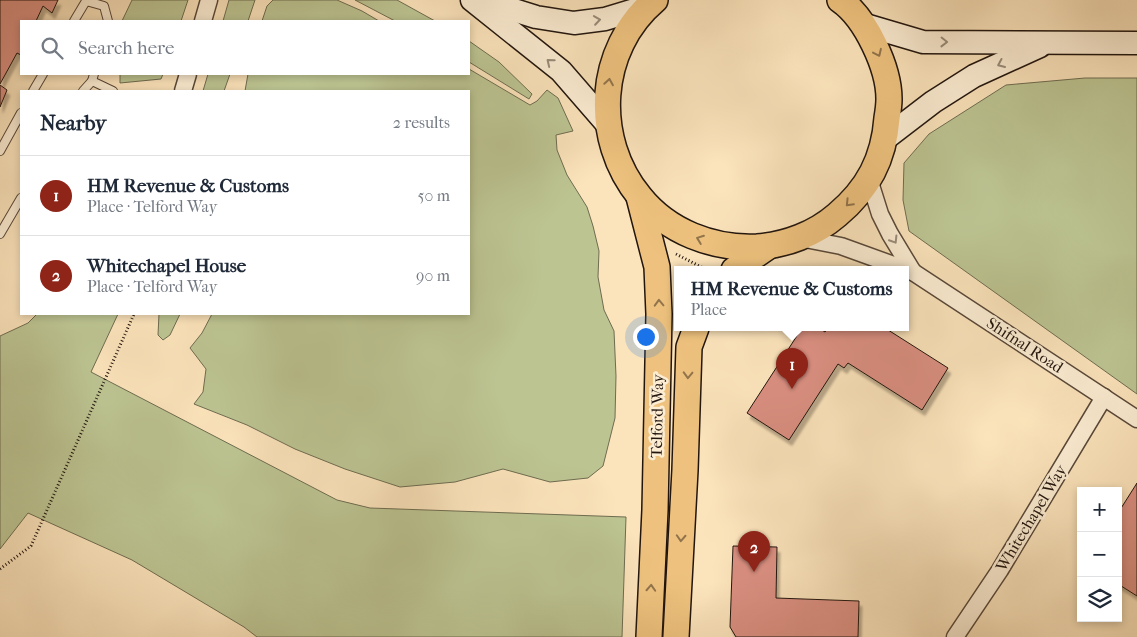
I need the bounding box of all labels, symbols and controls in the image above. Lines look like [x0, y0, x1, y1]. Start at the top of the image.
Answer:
one-way arrow [593, 15, 602, 25]
search box [20, 20, 470, 75]
icon: search [38, 34, 66, 62]
text: Search here [78, 37, 174, 59]
one-way arrow [940, 37, 948, 47]
one-way arrow [872, 48, 882, 57]
one-way arrow [997, 57, 1006, 68]
one-way arrow [547, 60, 556, 68]
one-way arrow [603, 78, 613, 86]
text: Nearby [40, 111, 106, 135]
text: 2 results [393, 113, 450, 132]
text: HM Revenue & Customs [87, 175, 289, 197]
text: 1 [53, 186, 59, 205]
text: 50 m [418, 186, 450, 205]
text: Place · Telford Way [87, 197, 217, 216]
one-way arrow [846, 198, 855, 207]
one-way arrow [696, 235, 705, 245]
one-way arrow [887, 235, 897, 244]
text: Whitechapel House [87, 255, 246, 277]
text: 2 [52, 266, 60, 285]
text: 90 m [416, 266, 450, 285]
popup [674, 266, 909, 331]
text: Place · Telford Way [87, 277, 217, 296]
text: HM Revenue & Customs [690, 278, 893, 300]
one-way arrow [653, 299, 664, 307]
text: Place [690, 300, 727, 319]
street label: Shifnal Road [983, 313, 1067, 377]
your location [633, 324, 659, 350]
pin: 1 [776, 348, 808, 389]
one-way arrow [683, 372, 693, 380]
street label: Telford Way [647, 373, 667, 458]
street label: Whitechapel Way [991, 461, 1071, 576]
map controls [1077, 487, 1122, 622]
button: + [1077, 487, 1122, 532]
pin: 2 [738, 531, 770, 572]
button: − [1077, 532, 1122, 577]
one-way arrow [676, 534, 687, 542]
button: layers [1077, 577, 1122, 622]
one-way arrow [646, 584, 656, 592]

